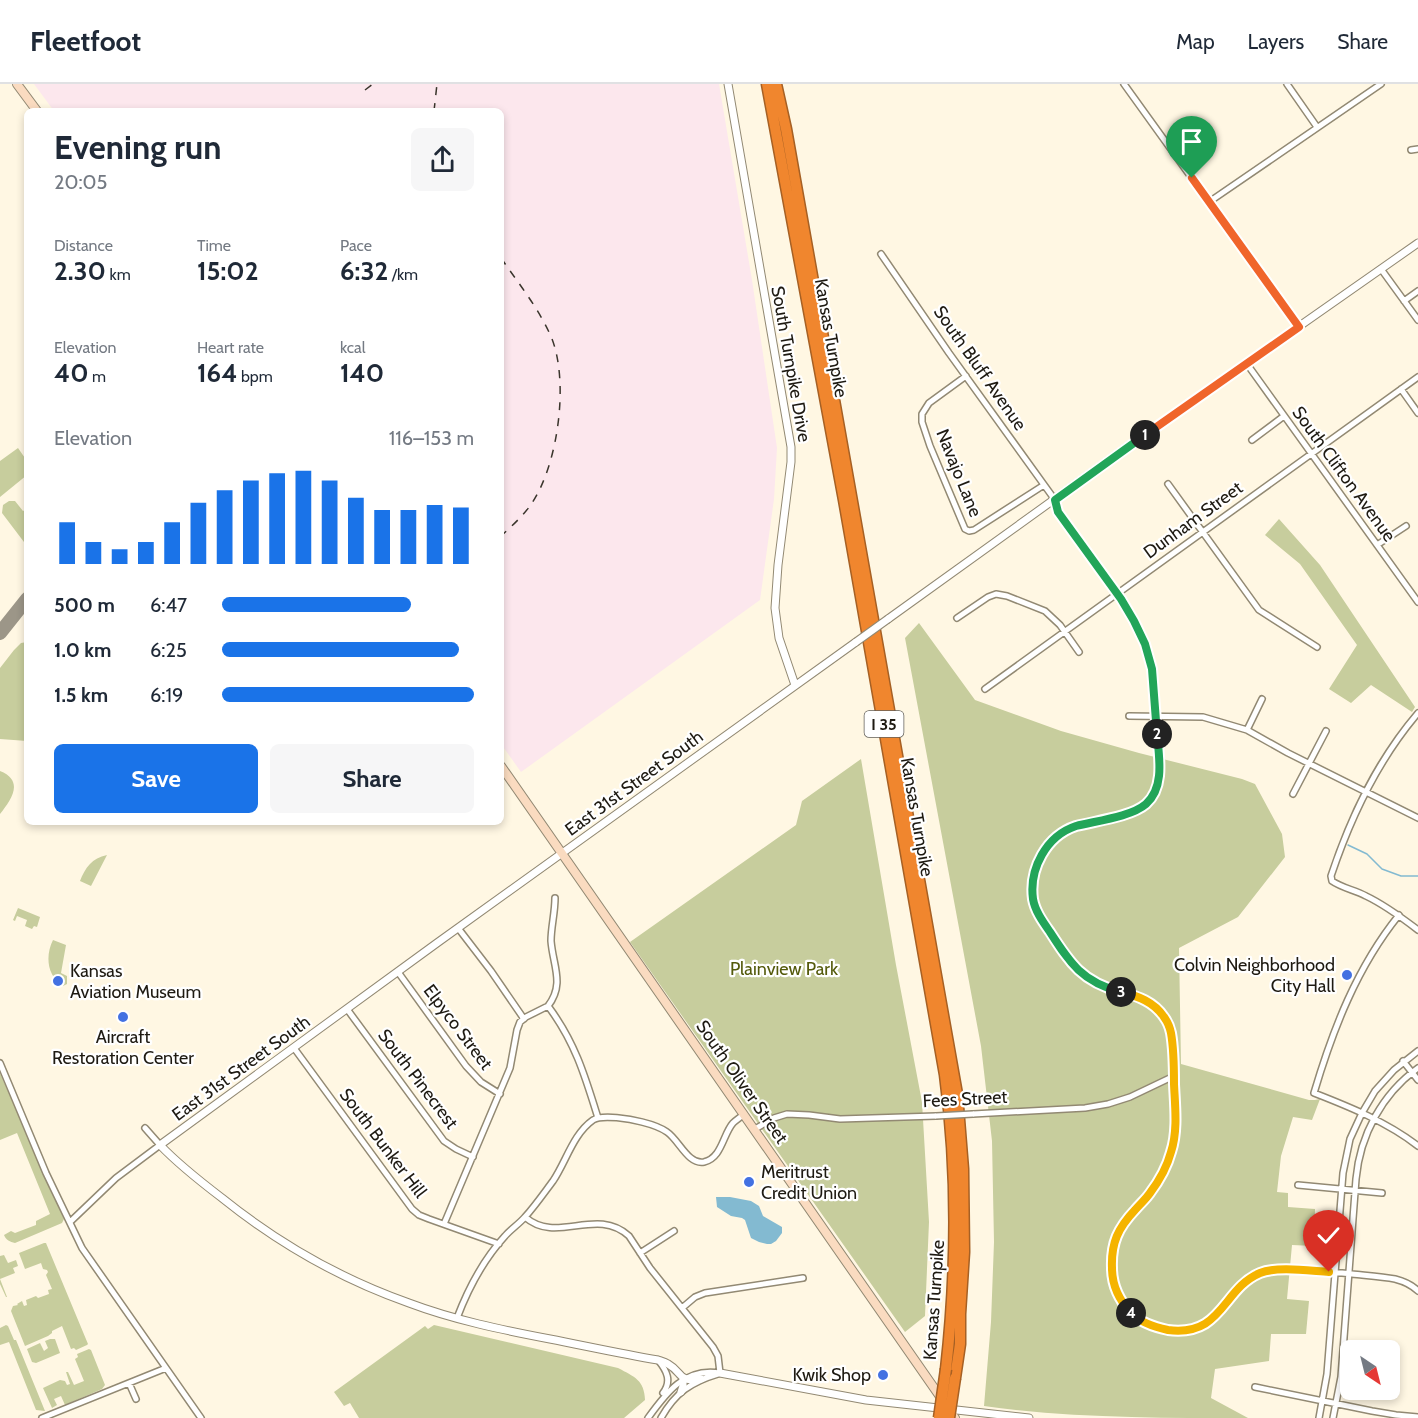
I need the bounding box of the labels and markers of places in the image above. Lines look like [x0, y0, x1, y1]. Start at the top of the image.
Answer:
pin [1166, 116, 1217, 178]
pin: 1 [1130, 420, 1160, 450]
pin: 2 [1142, 719, 1172, 749]
place label: Colvin Neighborhood City Hall [1174, 954, 1336, 997]
place label: Kansas Aviation Museum [70, 960, 201, 1003]
marker: Colvin Neighborhood City Hall [1340, 968, 1354, 982]
marker: Kansas Aviation Museum [51, 974, 65, 988]
pin: 3 [1106, 977, 1136, 1007]
marker: Aircraft Restoration Center [116, 1010, 130, 1024]
place label: Aircraft Restoration Center [52, 1026, 194, 1069]
place label: Meritrust Credit Union [761, 1161, 857, 1204]
marker: Meritrust Credit Union [742, 1175, 756, 1189]
pin [1303, 1210, 1354, 1272]
pin: 4 [1116, 1298, 1146, 1328]
place label: Kwik Shop [793, 1364, 871, 1386]
marker: Kwik Shop [876, 1368, 890, 1382]

